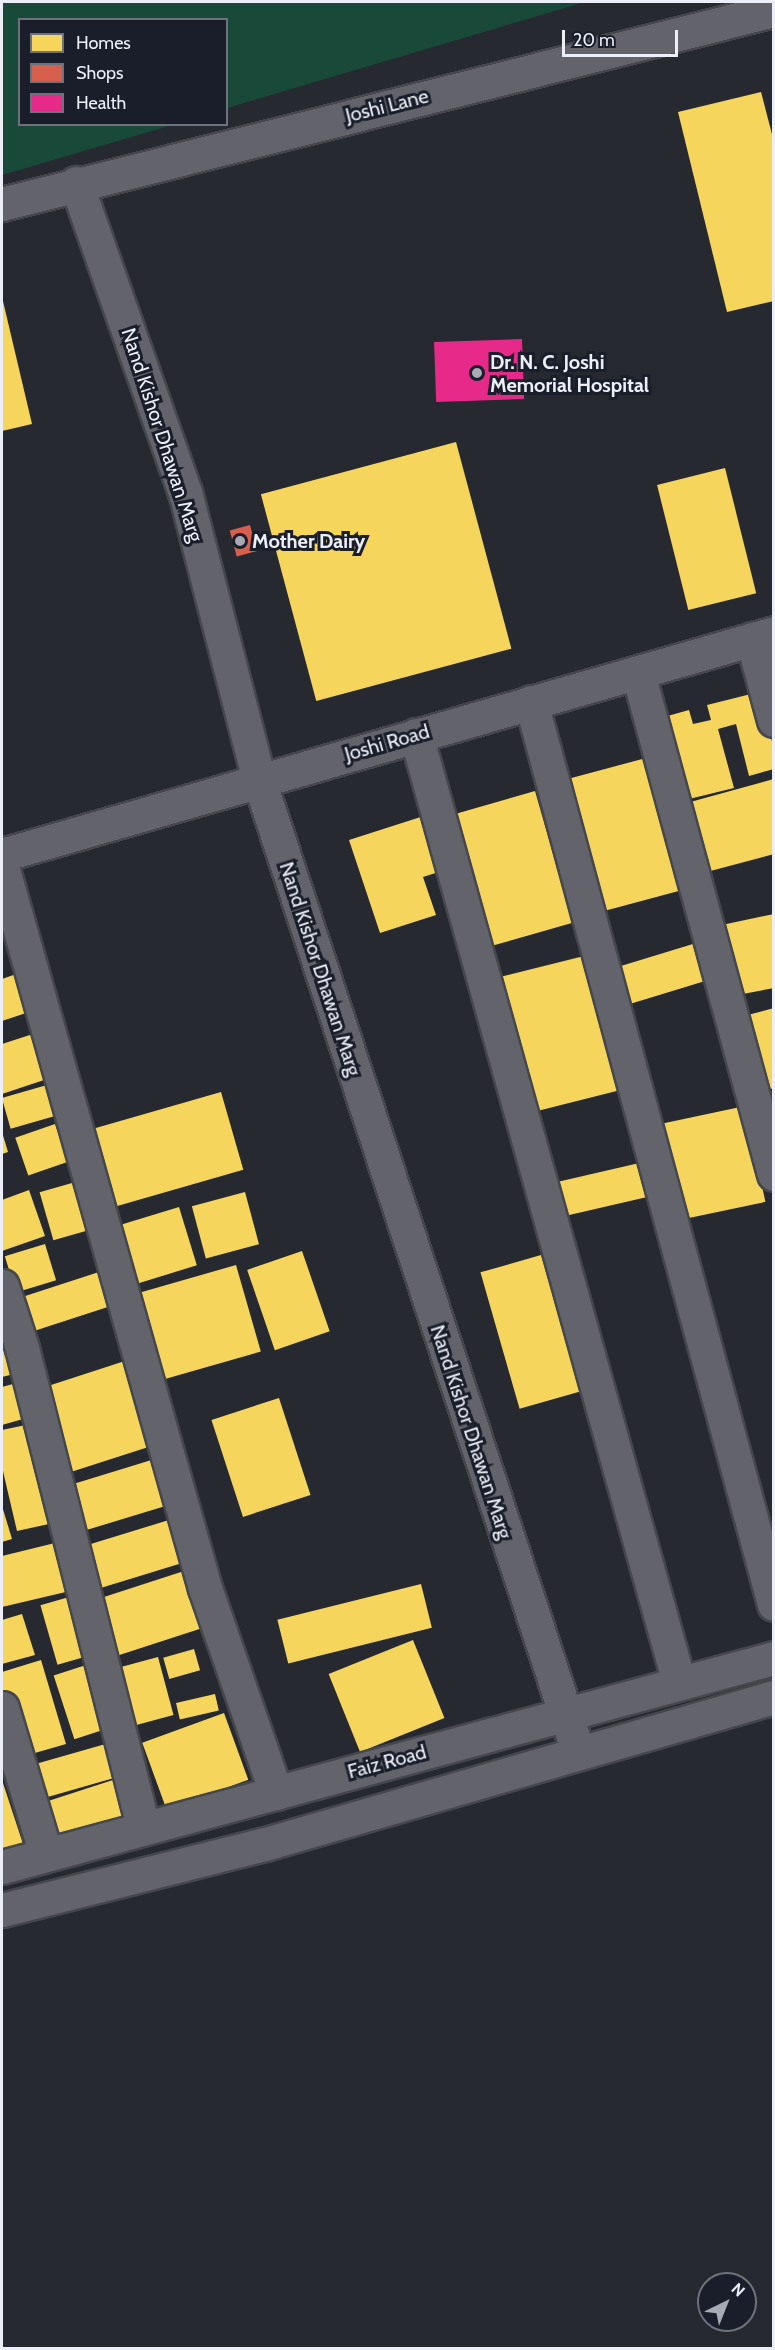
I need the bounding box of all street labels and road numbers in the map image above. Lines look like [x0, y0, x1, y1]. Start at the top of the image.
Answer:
street label: Joshi Lane [343, 84, 431, 128]
street label: Nand Kishor Dhawan Marg [116, 325, 208, 545]
street label: Joshi Road [342, 719, 432, 767]
street label: Nand Kishor Dhawan Marg [274, 859, 366, 1079]
street label: Nand Kishor Dhawan Marg [425, 1322, 517, 1542]
street label: Faiz Road [345, 1740, 429, 1784]

